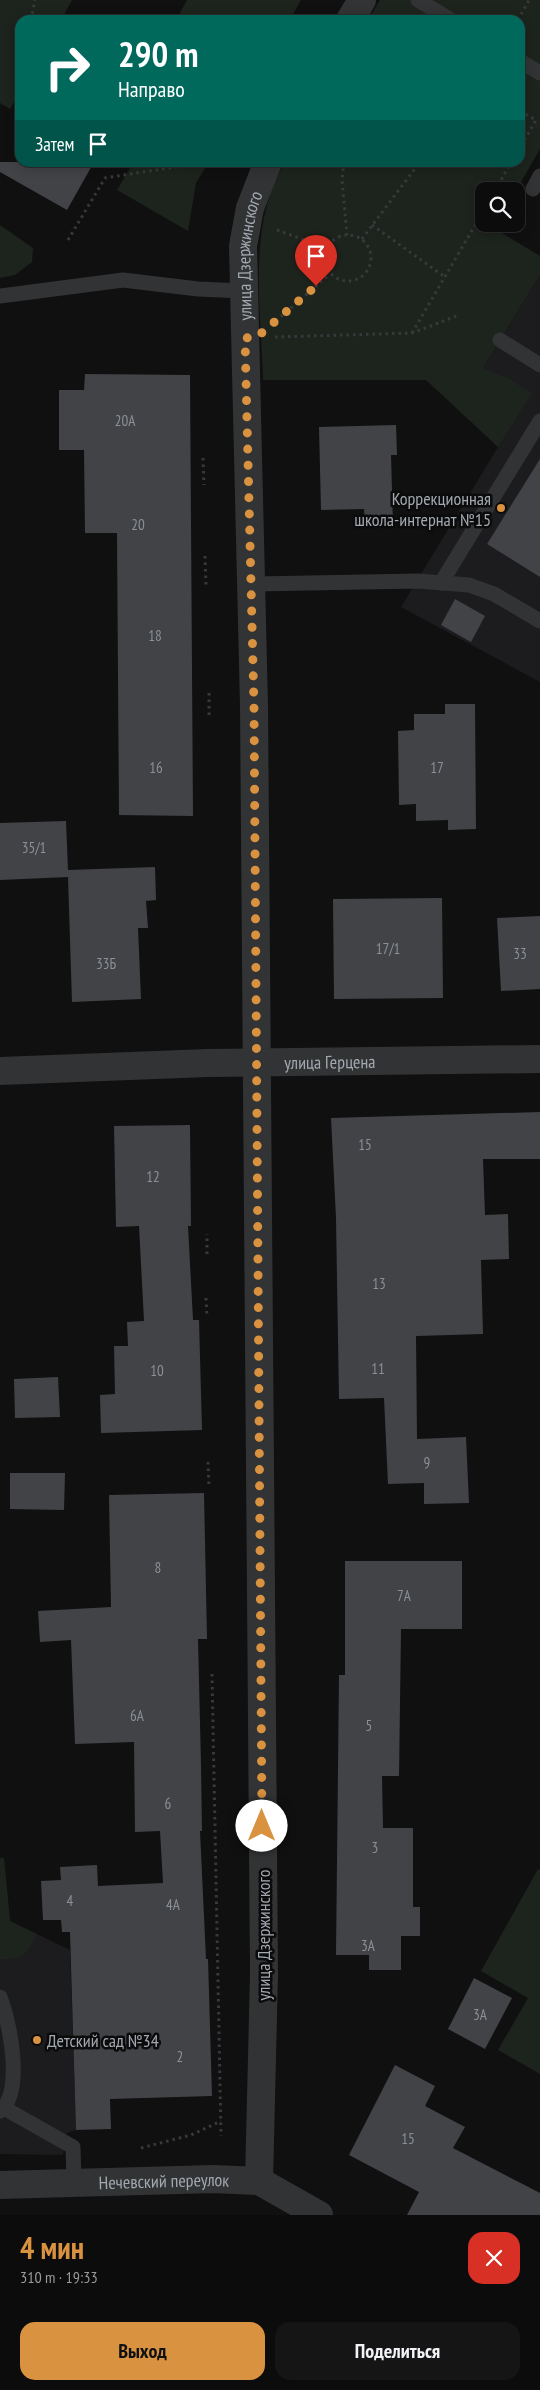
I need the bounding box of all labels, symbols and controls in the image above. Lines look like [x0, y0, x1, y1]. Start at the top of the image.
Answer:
text: 290 m [118, 31, 199, 77]
icon: right [35, 35, 100, 100]
text: Направо [118, 75, 185, 103]
icon: arrive [84, 130, 112, 158]
text: Затем [35, 132, 74, 156]
map controls [475, 182, 525, 232]
button: search [475, 182, 525, 232]
street label: улица Дзержинского [231, 187, 267, 321]
pin [295, 235, 337, 286]
icon: arrive [302, 242, 330, 270]
house number: 20А [115, 411, 136, 430]
place label: Коррекционная школа-интернат №15 [354, 487, 491, 531]
marker: Коррекционная школа-интернат №15 [495, 502, 507, 514]
house number: 20 [131, 515, 145, 534]
house number: 18 [148, 626, 162, 645]
house number: 16 [149, 758, 163, 777]
house number: 17 [430, 758, 444, 777]
house number: 35/1 [22, 838, 46, 857]
house number: 17/1 [376, 939, 400, 958]
house number: 33 [513, 944, 527, 963]
house number: 33Б [96, 954, 116, 973]
street label: улица Герцена [284, 1049, 376, 1074]
house number: 15 [358, 1135, 372, 1154]
house number: 12 [146, 1167, 160, 1186]
house number: 13 [372, 1274, 386, 1293]
house number: 11 [371, 1359, 385, 1378]
house number: 10 [150, 1361, 164, 1380]
house number: 9 [424, 1453, 430, 1472]
house number: 8 [155, 1558, 161, 1577]
house number: 7А [397, 1586, 412, 1605]
house number: 6А [130, 1706, 145, 1725]
house number: 5 [366, 1716, 372, 1735]
house number: 6 [165, 1794, 172, 1813]
position arrow [235, 1799, 287, 1851]
house number: 3 [372, 1838, 378, 1857]
street label: улица Дзержинского [252, 1869, 275, 2000]
house number: 4 [67, 1891, 74, 1910]
house number: 4А [166, 1895, 181, 1914]
house number: 3А [361, 1936, 376, 1955]
house number: 3А [473, 2005, 488, 2024]
place label: Детский сад №34 [47, 2029, 159, 2052]
marker: Детский сад №34 [31, 2034, 43, 2046]
house number: 2 [177, 2047, 183, 2066]
house number: 15 [401, 2129, 415, 2148]
street label: Нечевский переулок [98, 2167, 230, 2194]
text: 4 мин [20, 2228, 84, 2267]
button: close [468, 2232, 520, 2284]
text: 310 m · 19:33 [20, 2267, 98, 2287]
button: Выход [20, 2322, 265, 2380]
button: Поделиться [275, 2322, 520, 2380]

